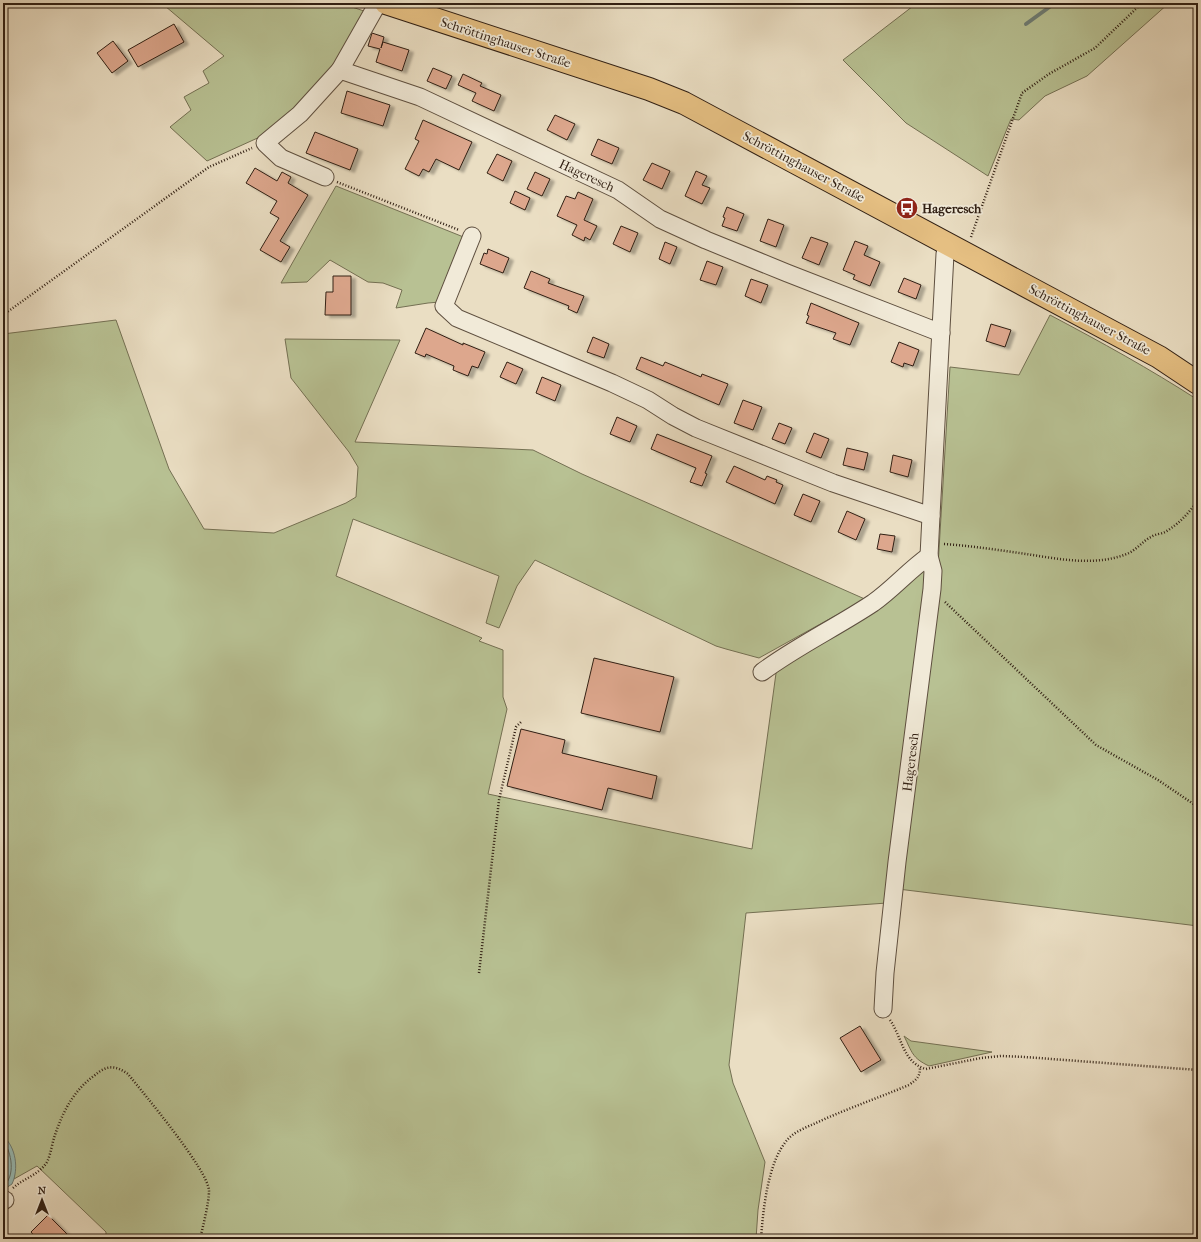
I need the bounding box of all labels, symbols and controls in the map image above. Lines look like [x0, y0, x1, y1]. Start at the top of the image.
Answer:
street label: Schröttinghauser Straße [439, 14, 573, 71]
street label: Schröttinghauser Straße [740, 128, 868, 205]
street label: Hageresch [557, 156, 617, 195]
bus stop icon: Hageresch [894, 195, 920, 221]
place label: Hageresch [922, 201, 982, 217]
street label: Schröttinghauser Straße [1026, 281, 1154, 358]
street label: Hageresch [899, 731, 922, 792]
north arrow [22, 1180, 62, 1220]
text: N [38, 1184, 47, 1197]

